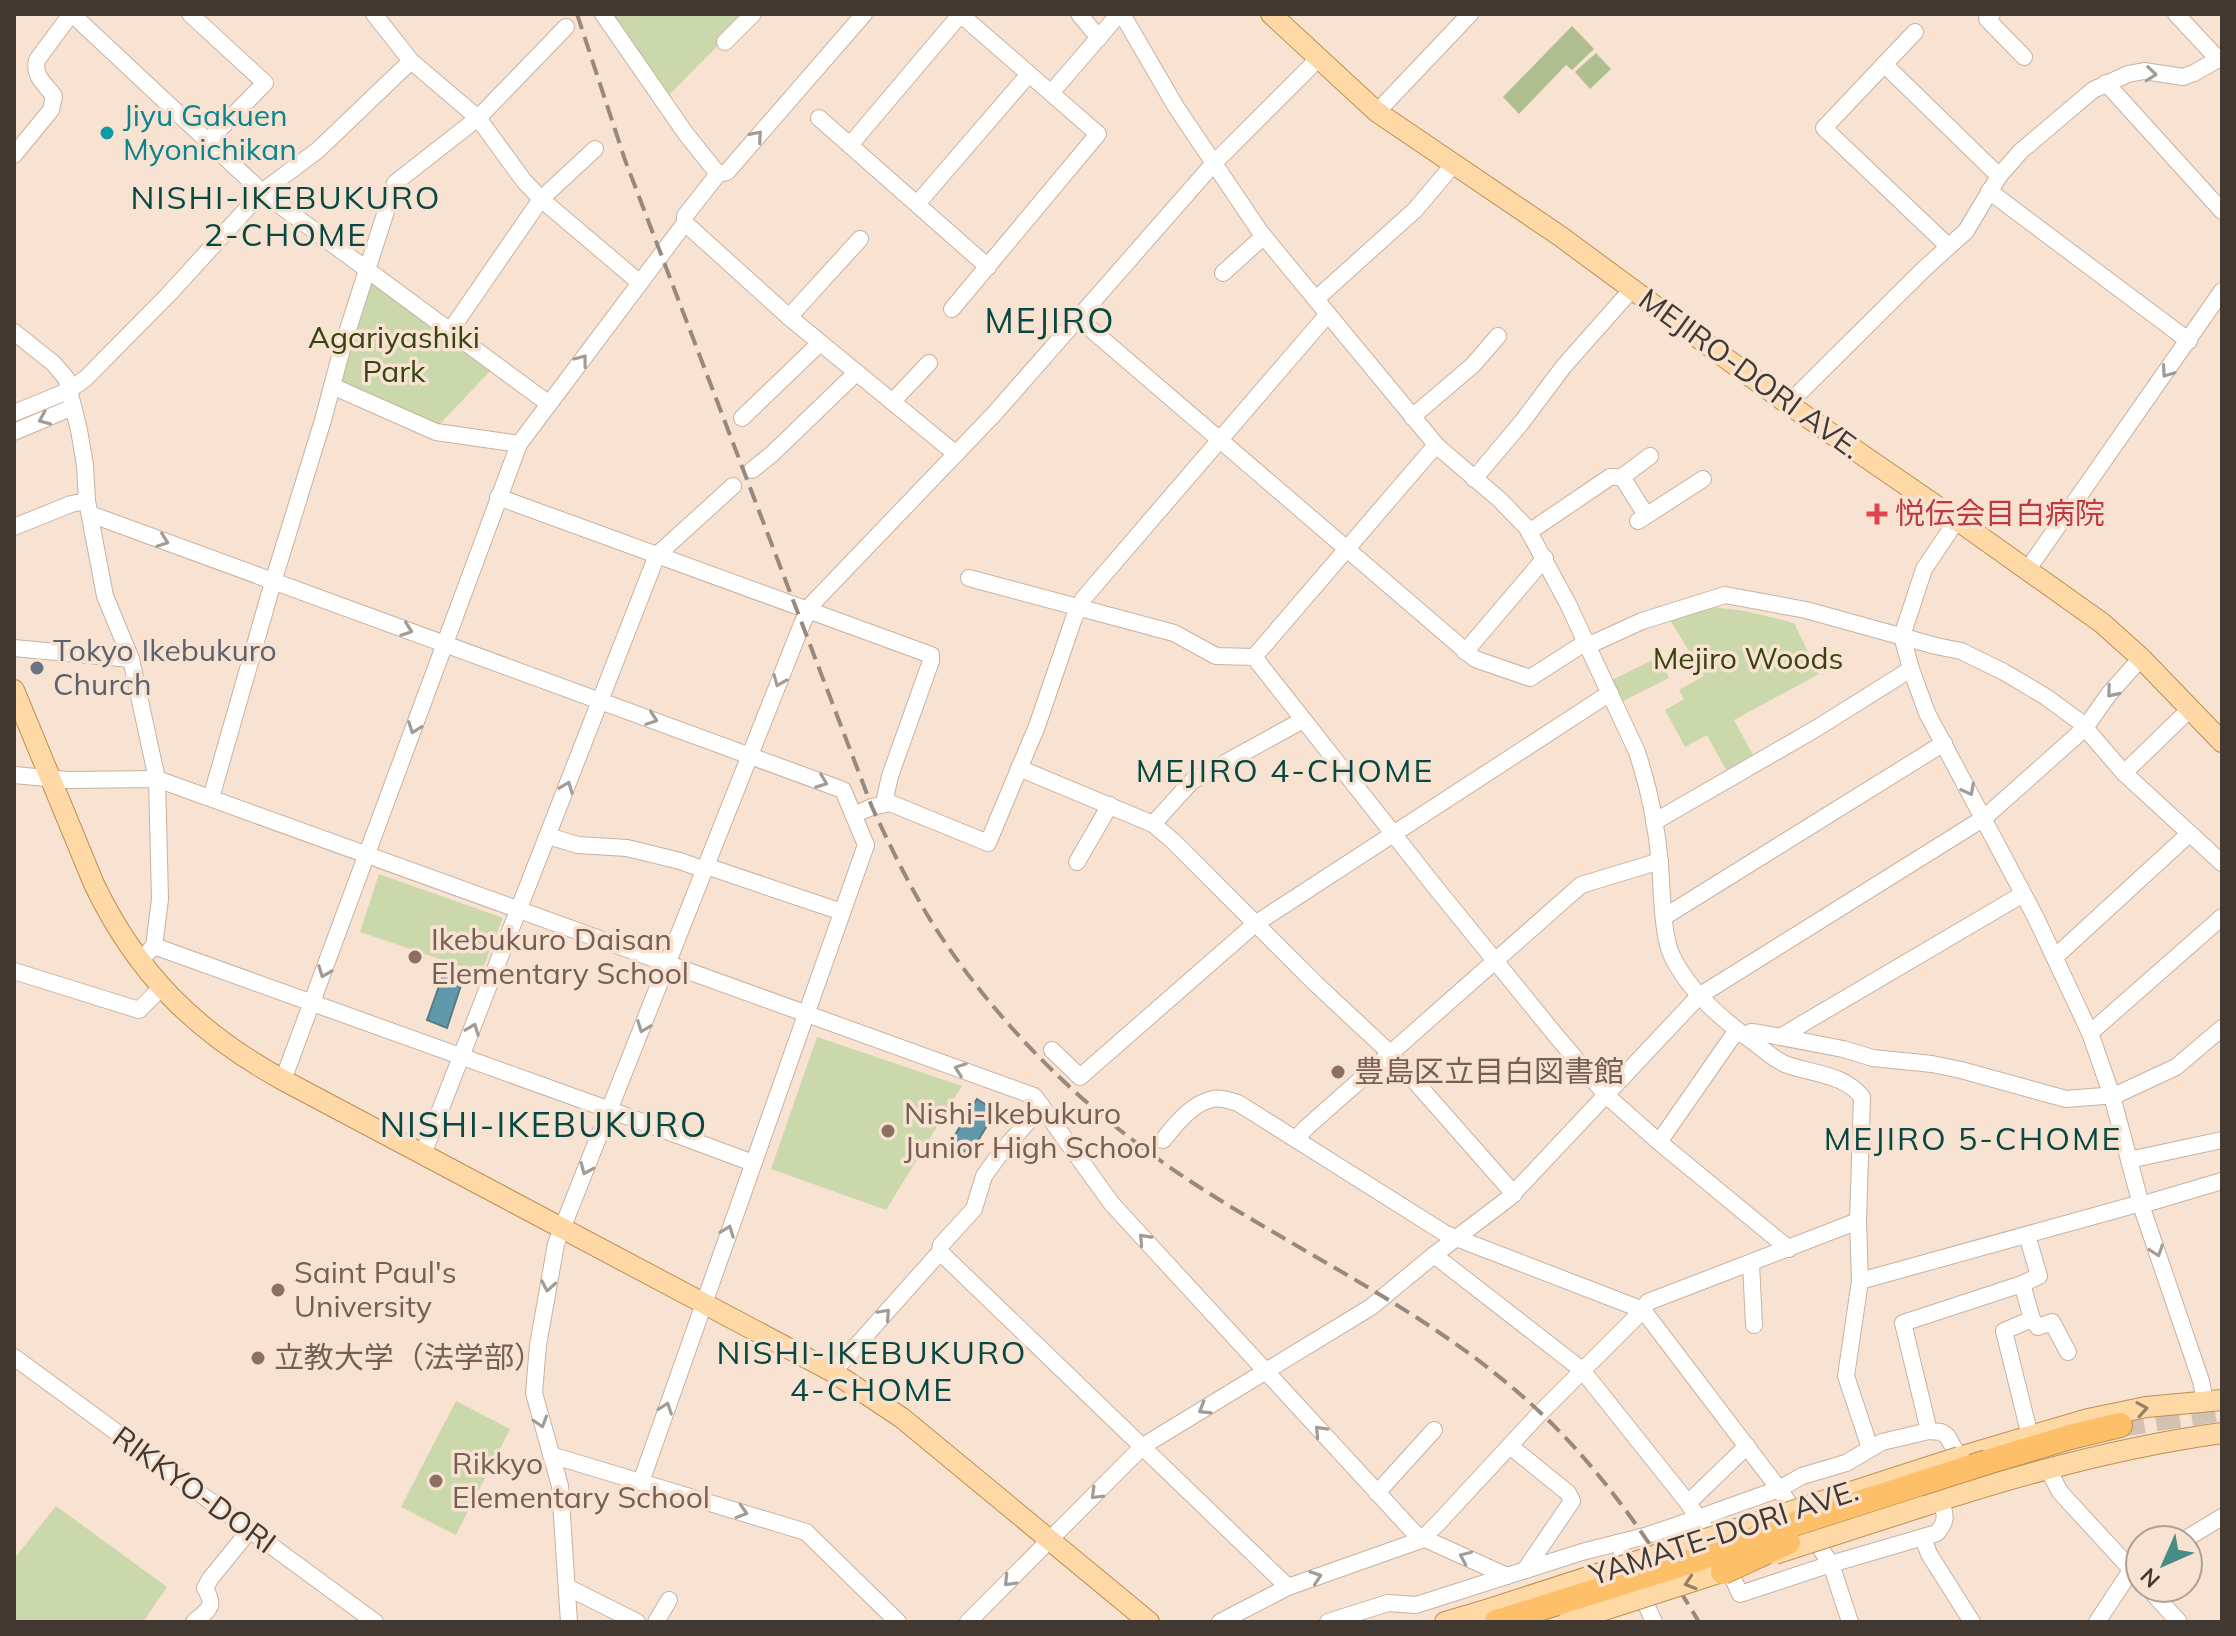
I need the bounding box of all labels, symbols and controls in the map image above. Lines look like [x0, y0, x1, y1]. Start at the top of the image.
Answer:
one-way arrow [2145, 65, 2158, 82]
place label: Jiyu Gakuen Myonichikan [123, 96, 297, 168]
marker: Jiyu Gakuen Myonichikan [98, 124, 116, 142]
one-way arrow [748, 130, 762, 145]
district label: NISHI-IKEBUKURO 2-CHOME [130, 177, 442, 254]
street label: MEJIRO-DORI AVE. [1632, 280, 1869, 467]
district label: MEJIRO [985, 299, 1115, 342]
park label: Agariyashiki Park [308, 318, 480, 390]
one-way arrow [573, 354, 587, 369]
one-way arrow [2162, 363, 2177, 377]
one-way arrow [38, 410, 52, 426]
place label: 悦伝会目白病院 [1895, 494, 2105, 532]
marker: 悦伝会目白病院 [1866, 503, 1888, 525]
one-way arrow [155, 532, 169, 548]
one-way arrow [399, 621, 413, 637]
place label: Tokyo Ikebukuro Church [53, 631, 277, 703]
park label: Mejiro Woods [1653, 639, 1843, 677]
marker: Tokyo Ikebukuro Church [28, 659, 46, 677]
one-way arrow [772, 673, 789, 687]
one-way arrow [2107, 682, 2122, 697]
one-way arrow [644, 709, 658, 725]
one-way arrow [407, 720, 424, 734]
district label: MEJIRO 4-CHOME [1136, 750, 1434, 790]
one-way arrow [815, 772, 829, 789]
one-way arrow [557, 781, 574, 795]
one-way arrow [1959, 781, 1975, 795]
place label: Ikebukuro Daisan Elementary School [431, 920, 689, 992]
marker: Ikebukuro Daisan Elementary School [406, 948, 424, 966]
one-way arrow [317, 964, 334, 978]
one-way arrow [636, 1019, 652, 1033]
one-way arrow [463, 1023, 480, 1037]
place label: 豊島区立目白図書館 [1354, 1052, 1624, 1090]
one-way arrow [954, 1062, 968, 1078]
marker: 豊島区立目白図書館 [1329, 1063, 1347, 1081]
place label: Nishi-Ikebukuro Junior High School [904, 1094, 1158, 1166]
district label: NISHI-IKEBUKURO [380, 1103, 708, 1146]
district label: MEJIRO 5-CHOME [1824, 1118, 2122, 1158]
marker: Nishi-Ikebukuro Junior High School [879, 1122, 897, 1140]
one-way arrow [579, 1161, 596, 1175]
one-way arrow [719, 1224, 735, 1238]
one-way arrow [1139, 1234, 1153, 1249]
one-way arrow [2147, 1243, 2164, 1257]
place label: Saint Paul's University [294, 1253, 457, 1325]
one-way arrow [540, 1279, 557, 1293]
marker: Saint Paul's University [269, 1281, 287, 1299]
one-way arrow [875, 1308, 890, 1323]
district label: NISHI-IKEBUKURO 4-CHOME [716, 1332, 1028, 1409]
place label: 立教大学（法学部） [274, 1338, 544, 1376]
marker: 立教大学（法学部） [249, 1349, 267, 1367]
one-way arrow [1198, 1400, 1213, 1415]
one-way arrow [2135, 1401, 2149, 1418]
one-way arrow [657, 1402, 673, 1416]
one-way arrow [532, 1415, 548, 1428]
street label: RIKKYO-DORI [106, 1417, 284, 1561]
one-way arrow [1315, 1425, 1329, 1440]
place label: Rikkyo Elementary School [452, 1444, 710, 1516]
street label: YAMATE-DORI AVE. [1583, 1471, 1863, 1594]
marker: Rikkyo Elementary School [427, 1472, 445, 1490]
one-way arrow [1091, 1485, 1105, 1499]
one-way arrow [735, 1503, 748, 1519]
north arrow [2124, 1524, 2204, 1604]
one-way arrow [1459, 1551, 1473, 1567]
text: N [2134, 1562, 2166, 1594]
one-way arrow [1308, 1570, 1322, 1586]
one-way arrow [1003, 1572, 1018, 1586]
one-way arrow [1684, 1574, 1697, 1590]

